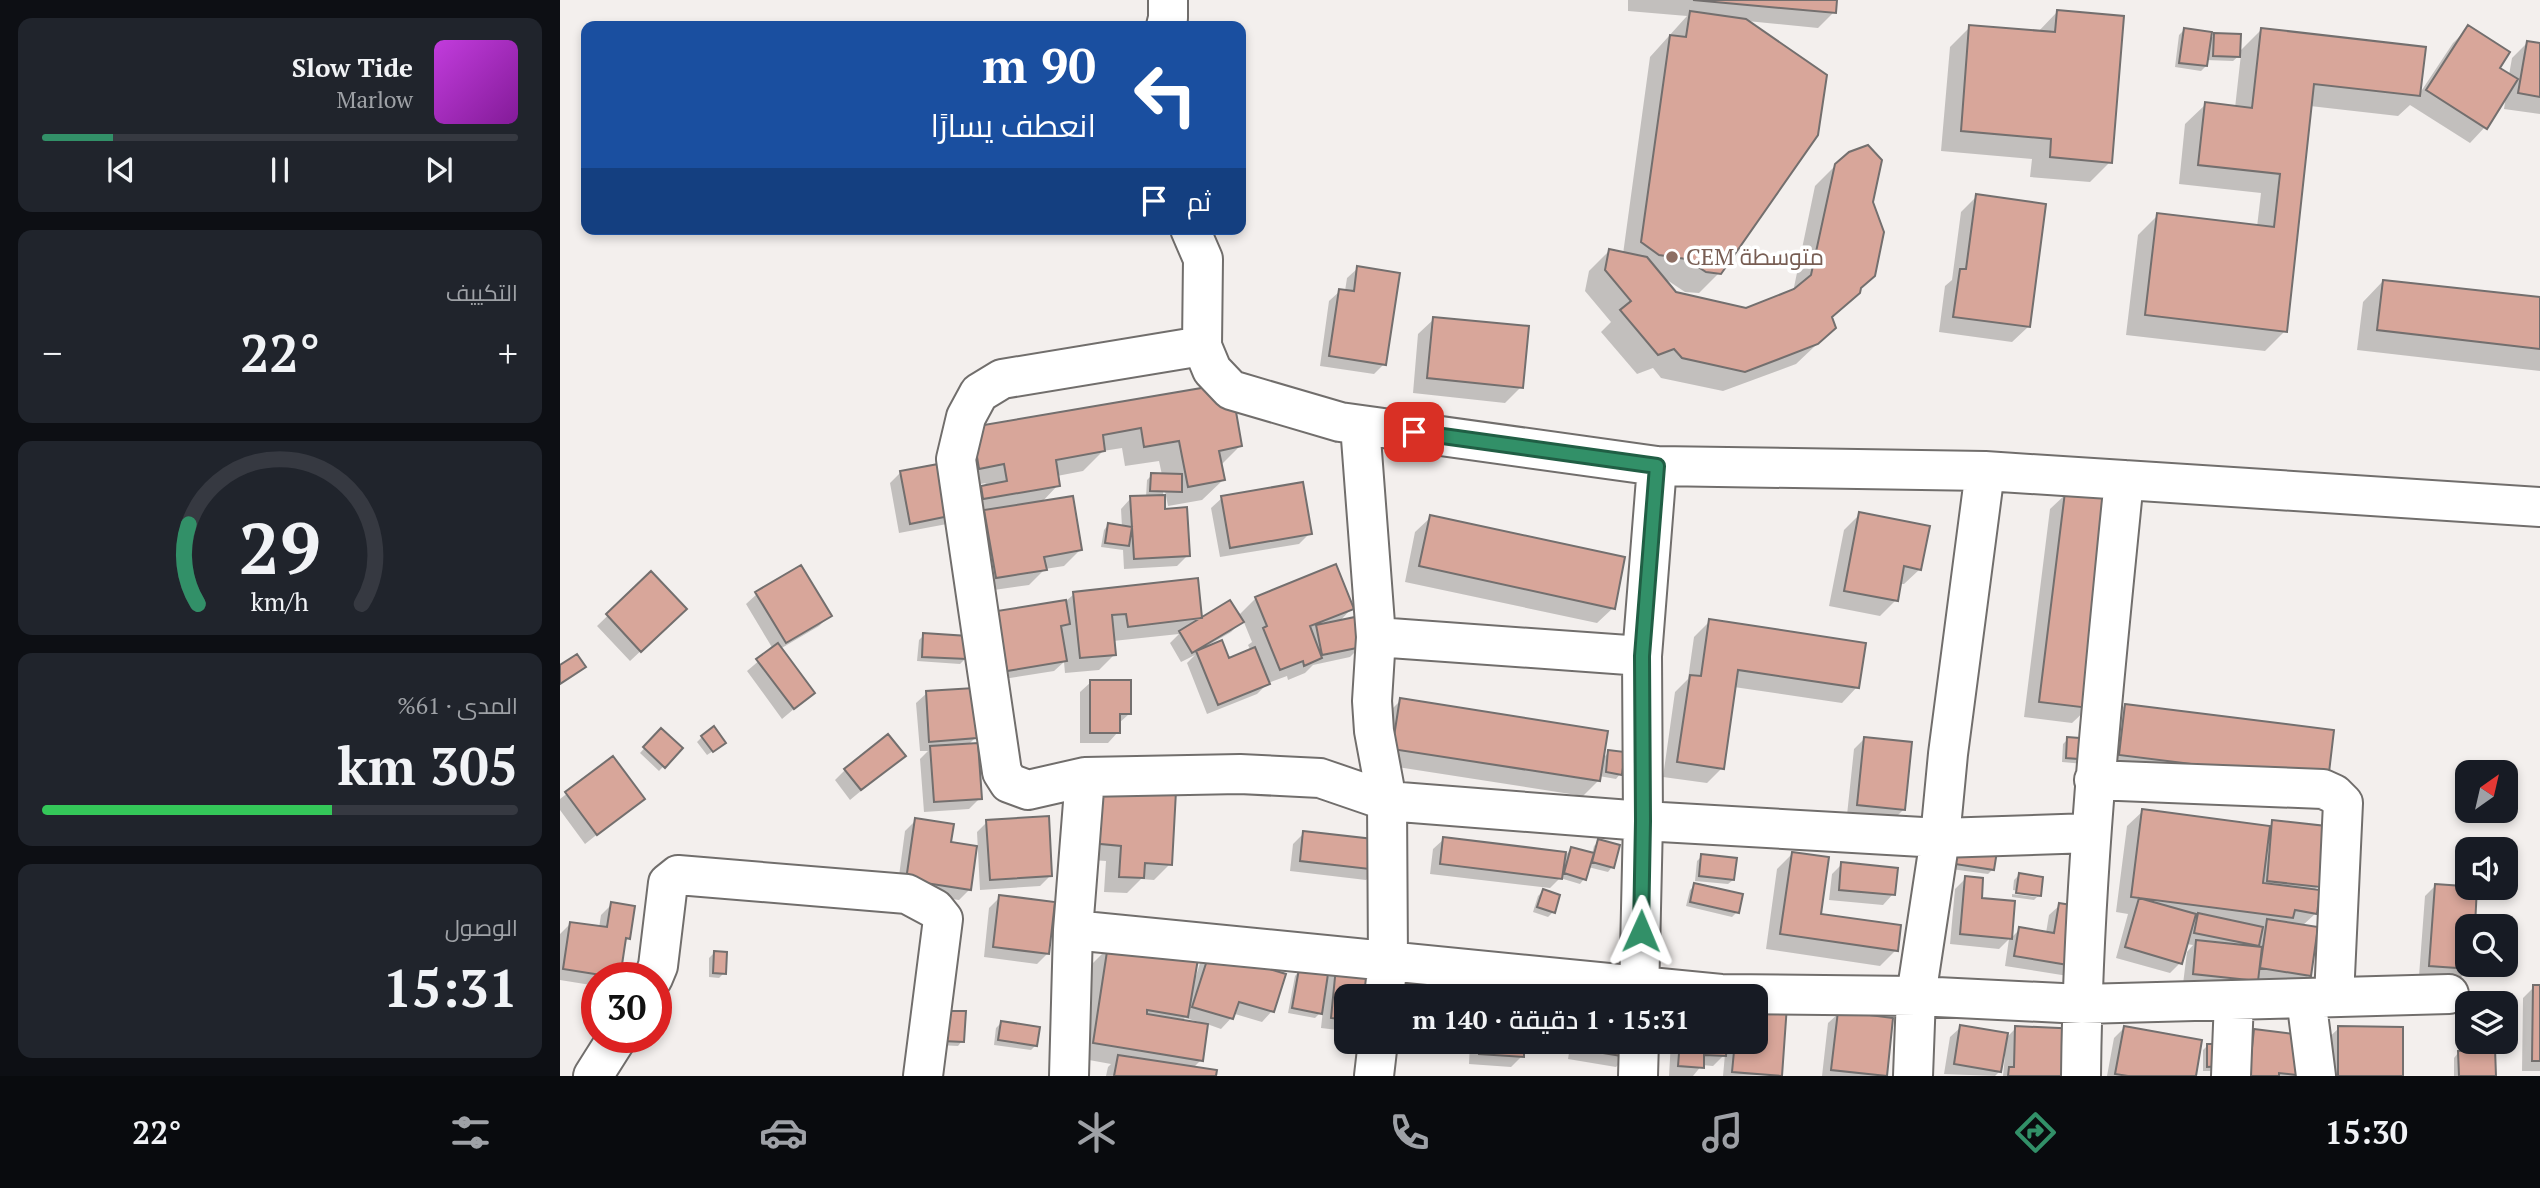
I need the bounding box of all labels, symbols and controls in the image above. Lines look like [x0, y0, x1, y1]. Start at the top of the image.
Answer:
text: 90 m [982, 32, 1096, 97]
icon: left [1120, 49, 1211, 140]
text: Slow Tide [292, 50, 413, 84]
text: Marlow [337, 84, 413, 115]
text: انعطف يسارًا [930, 104, 1096, 146]
icon: previous [102, 151, 140, 189]
icon: pause [261, 151, 299, 189]
icon: next [420, 151, 458, 189]
icon: arrive [1135, 182, 1173, 220]
text: ثم [1187, 184, 1211, 218]
place label: CEM متوسطة [1686, 241, 1824, 272]
marker: CEM متوسطة [1664, 249, 1680, 265]
text: التكييف [446, 277, 518, 308]
text: 22° [240, 318, 320, 387]
text: − [42, 328, 62, 378]
text: + [498, 328, 518, 378]
pin [1384, 402, 1444, 462]
icon: arrive [1395, 413, 1433, 451]
text: 29 [239, 498, 321, 595]
text: km/h [251, 585, 309, 618]
text: المدى · 61% [397, 690, 518, 721]
text: 305 km [337, 731, 518, 800]
north arrow [2455, 760, 2518, 822]
map controls [2455, 760, 2518, 1054]
button: sound [2455, 837, 2518, 900]
position arrow [1604, 894, 1678, 968]
text: الوصول [445, 912, 518, 943]
button: search [2455, 914, 2518, 977]
text: 15:31 [383, 953, 518, 1022]
speed limit sign: 30 [581, 962, 672, 1053]
button: layers [2455, 991, 2518, 1054]
text: 15:31 · 1 دقيقة · 140 m [1412, 1002, 1690, 1036]
icon: filters [446, 1108, 495, 1157]
icon: car [759, 1108, 808, 1157]
icon: climate [1072, 1108, 1121, 1157]
icon: phone [1385, 1108, 1434, 1157]
icon: music [1698, 1108, 1747, 1157]
icon: directions [2011, 1108, 2060, 1157]
text: 22° [132, 1111, 182, 1153]
text: 15:30 [2325, 1111, 2408, 1153]

